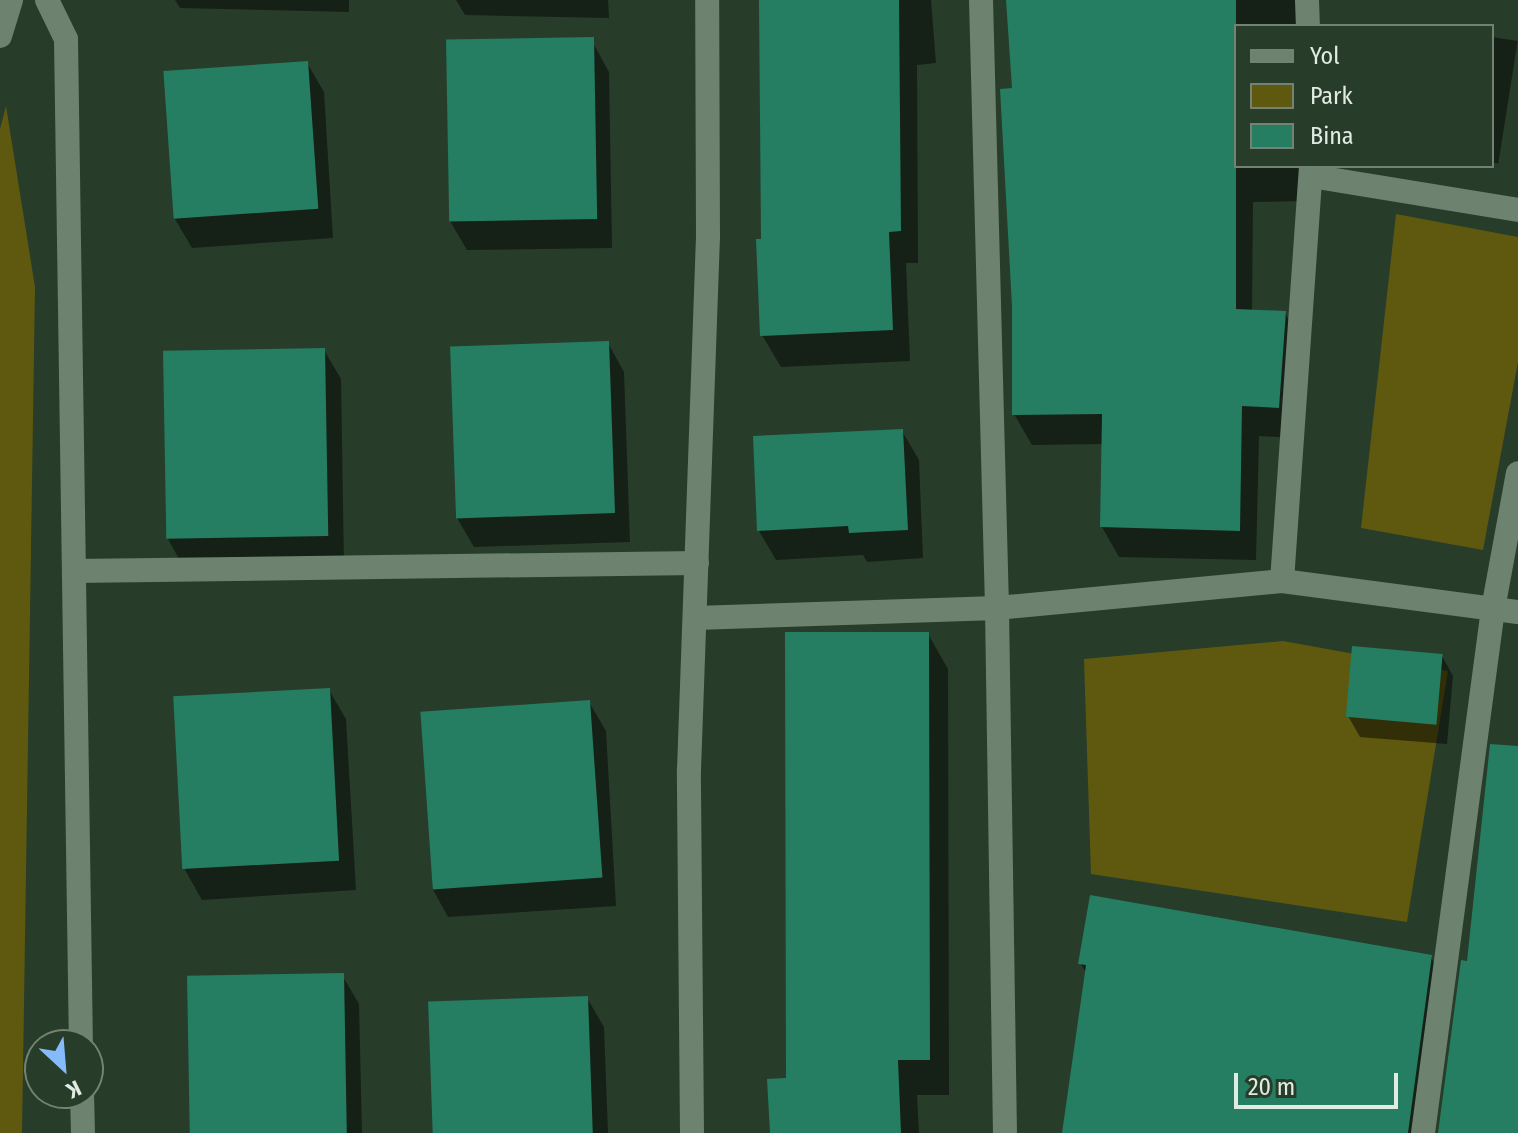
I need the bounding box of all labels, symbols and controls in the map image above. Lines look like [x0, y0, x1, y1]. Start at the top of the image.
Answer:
legend [1234, 24, 1494, 168]
text: Yol [1310, 42, 1340, 70]
text: Park [1310, 82, 1353, 110]
text: Bina [1310, 122, 1354, 150]
north arrow [24, 1029, 104, 1109]
scale bar [1238, 1057, 1402, 1107]
text: 20 m [1248, 1073, 1295, 1101]
text: K [62, 1074, 86, 1104]

